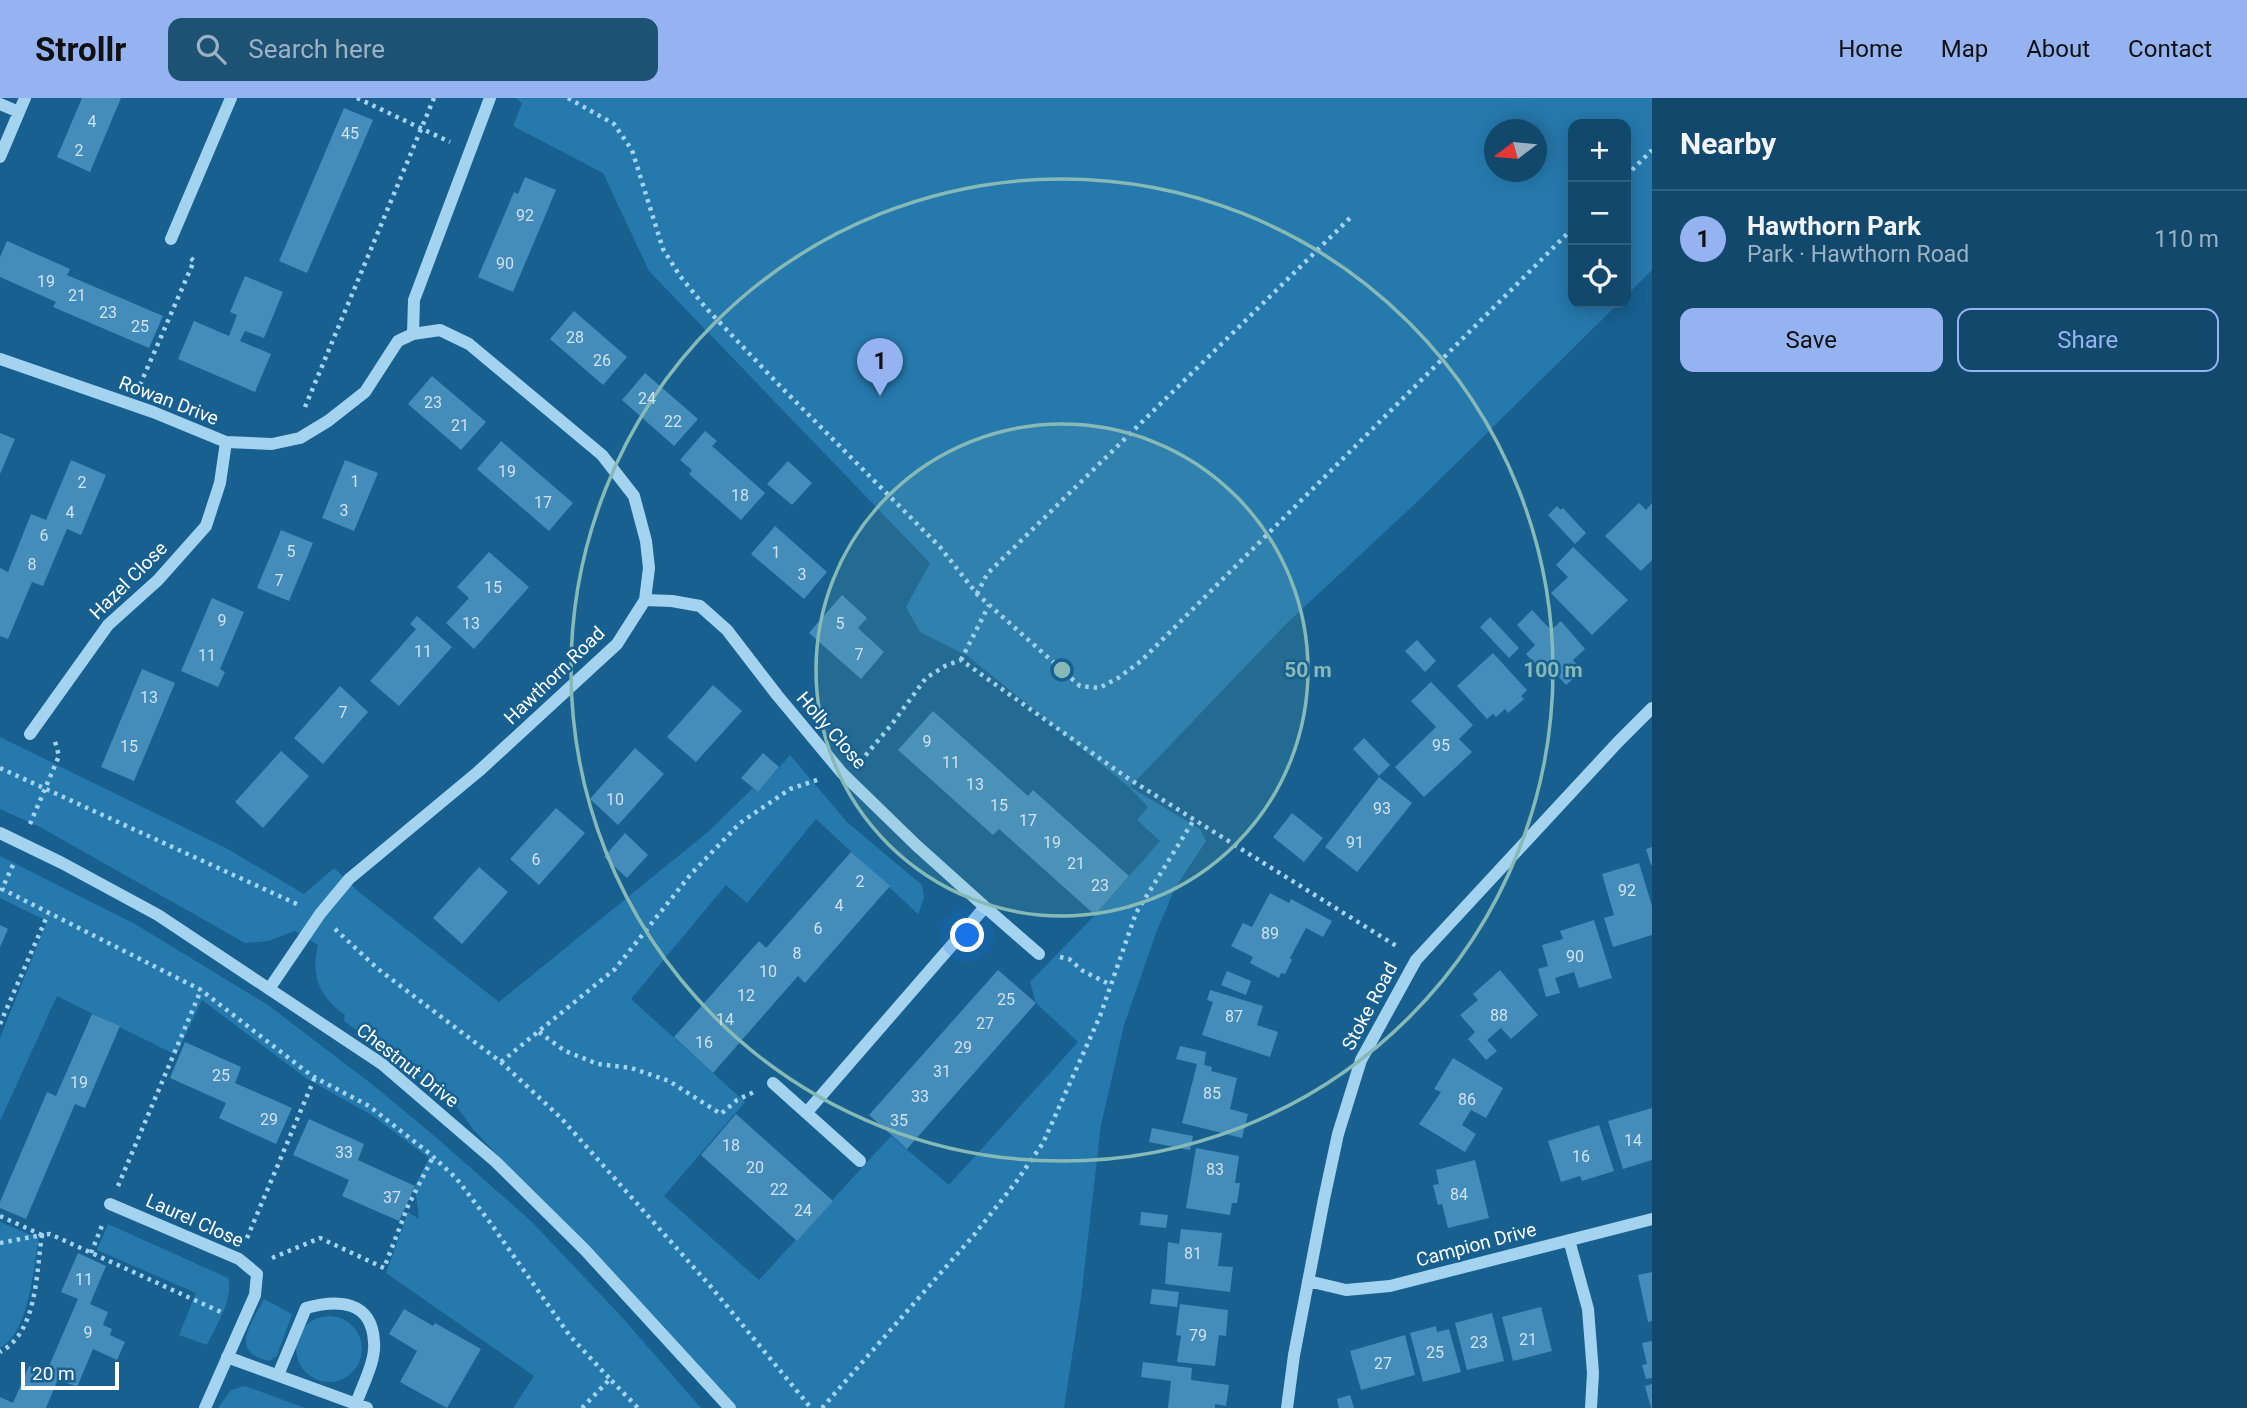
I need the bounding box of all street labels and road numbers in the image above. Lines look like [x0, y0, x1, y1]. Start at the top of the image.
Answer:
street label: Rowan Drive [116, 371, 222, 430]
street label: Hazel Close [85, 537, 172, 624]
street label: Hawthorn Road [499, 622, 609, 729]
street label: Holly Close [792, 687, 871, 774]
street label: Stoke Road [1337, 958, 1402, 1054]
street label: Chestnut Drive [352, 1018, 463, 1112]
street label: Laurel Close [142, 1189, 247, 1252]
street label: Campion Drive [1414, 1217, 1539, 1272]

